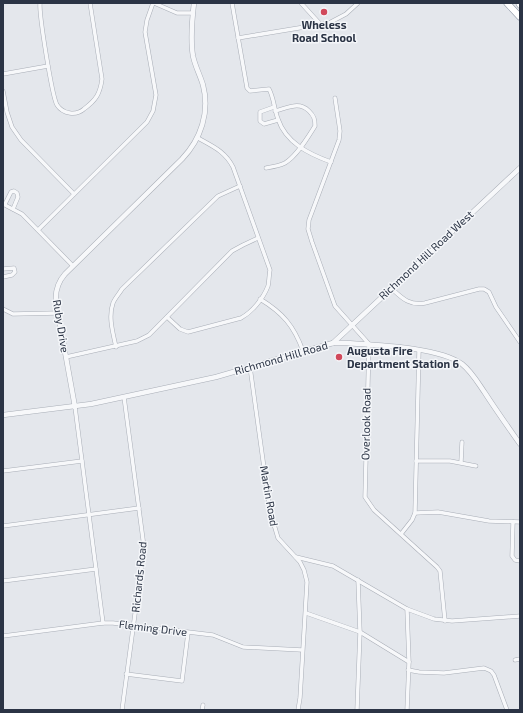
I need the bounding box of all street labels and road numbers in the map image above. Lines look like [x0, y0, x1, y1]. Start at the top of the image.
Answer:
street label: Richmond Hill Road West [376, 207, 476, 302]
street label: Ruby Drive [51, 299, 72, 353]
street label: Richmond Hill Road [233, 338, 329, 377]
street label: Overlook Road [358, 388, 373, 460]
street label: Martin Road [258, 465, 281, 527]
street label: Richards Road [128, 541, 149, 613]
street label: Fleming Drive [118, 617, 188, 638]

